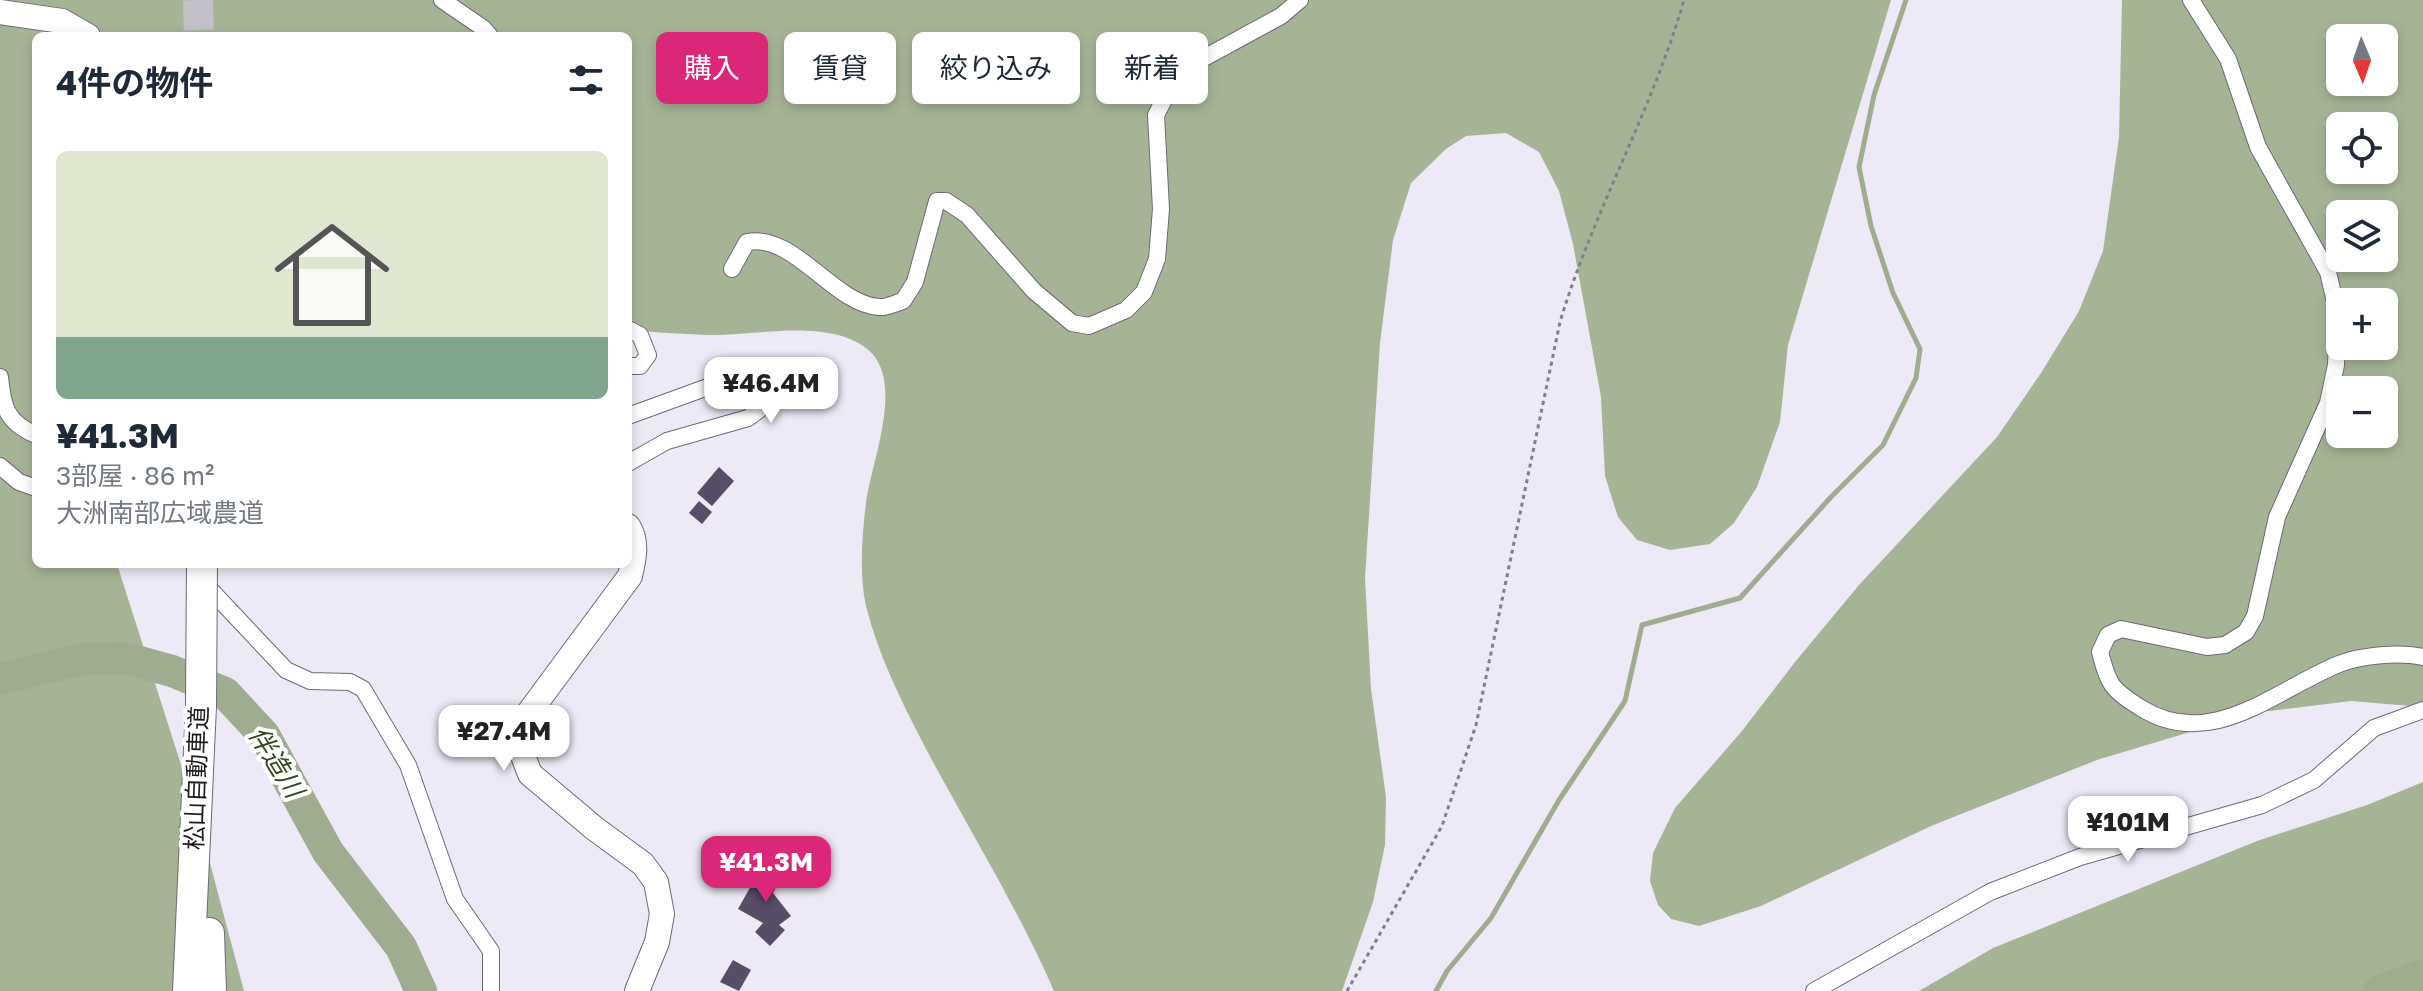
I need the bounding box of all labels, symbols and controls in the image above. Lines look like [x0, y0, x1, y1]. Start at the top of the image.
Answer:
north arrow [2326, 24, 2398, 96]
map controls [2326, 24, 2398, 448]
chip: 購入 [656, 32, 768, 104]
chip: 賃貸 [784, 32, 896, 104]
chip: 絞り込み [912, 32, 1080, 104]
chip: 新着 [1096, 32, 1208, 104]
icon: filters [564, 58, 608, 102]
text: 4件の物件 [56, 62, 213, 102]
button: locate [2326, 112, 2398, 184]
button: layers [2326, 200, 2398, 272]
icon: home [260, 203, 404, 347]
button: + [2326, 288, 2398, 360]
pin: ¥46.4M [706, 357, 836, 425]
text: ¥46.4M [722, 367, 820, 398]
button: − [2326, 376, 2398, 448]
text: ¥41.3M [56, 415, 179, 455]
text: 3部屋 · 86 m² [56, 460, 214, 491]
text: 大洲南部広域農道 [56, 497, 264, 528]
street label: 松山自動車道 [178, 705, 213, 850]
pin: ¥27.4M [439, 705, 569, 773]
text: ¥27.4M [457, 715, 551, 746]
water label: 伴造川 [243, 720, 312, 806]
pin: ¥101M [2072, 796, 2184, 864]
text: ¥101M [2086, 806, 2170, 837]
pin: ¥41.3M [701, 836, 831, 904]
text: ¥41.3M [719, 846, 813, 877]

